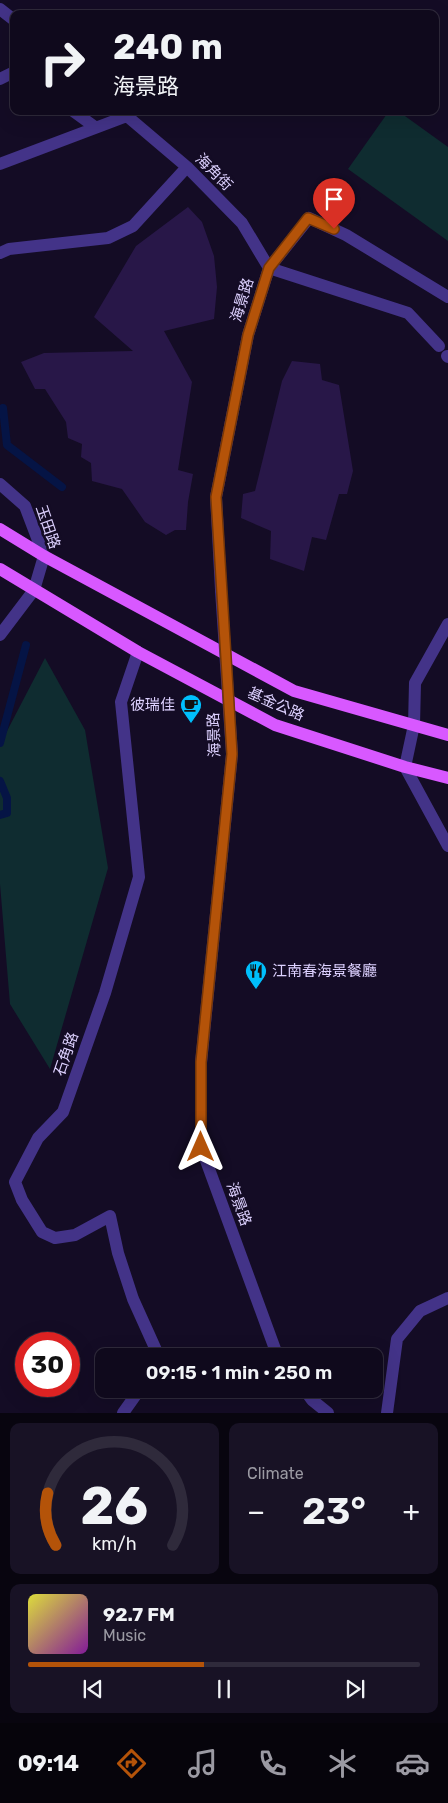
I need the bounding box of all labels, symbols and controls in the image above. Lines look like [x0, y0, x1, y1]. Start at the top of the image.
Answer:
text: 240 m [113, 26, 223, 68]
icon: right [30, 30, 95, 95]
text: 海景路 [113, 73, 179, 100]
street label: 海角街 [192, 150, 236, 194]
pin [313, 178, 355, 229]
icon: arrive [320, 185, 348, 213]
street label: 海景路 [227, 276, 257, 324]
street label: 玉田路 [32, 503, 64, 551]
street label: 基金公路 [245, 684, 307, 724]
cafe icon: 彼瑞佳 [179, 693, 203, 724]
place label: 彼瑞佳 [130, 696, 175, 714]
street label: 海景路 [204, 712, 224, 758]
restaurant icon: 江南春海景餐廳 [244, 959, 268, 990]
place label: 江南春海景餐廳 [272, 962, 377, 980]
street label: 石角路 [50, 1030, 82, 1078]
position arrow [174, 1120, 226, 1172]
street label: 海景路 [223, 1180, 255, 1228]
speed limit sign: 30 [15, 1332, 80, 1397]
text: 09:15 · 1 min · 250 m [146, 1361, 332, 1384]
text: Climate [247, 1464, 304, 1483]
text: 26 [81, 1475, 148, 1537]
text: 23° [302, 1488, 366, 1534]
text: − [247, 1495, 265, 1528]
text: + [403, 1495, 420, 1528]
text: km/h [92, 1533, 137, 1554]
text: 92.7 FM [103, 1603, 175, 1626]
text: Music [103, 1626, 146, 1645]
icon: previous [79, 1675, 107, 1703]
icon: pause [210, 1675, 238, 1703]
icon: next [341, 1675, 369, 1703]
icon: directions [114, 1746, 149, 1781]
icon: music [185, 1746, 220, 1781]
icon: phone [255, 1746, 290, 1781]
icon: climate [325, 1746, 360, 1781]
icon: car [395, 1746, 430, 1781]
text: 09:14 [18, 1750, 79, 1777]

